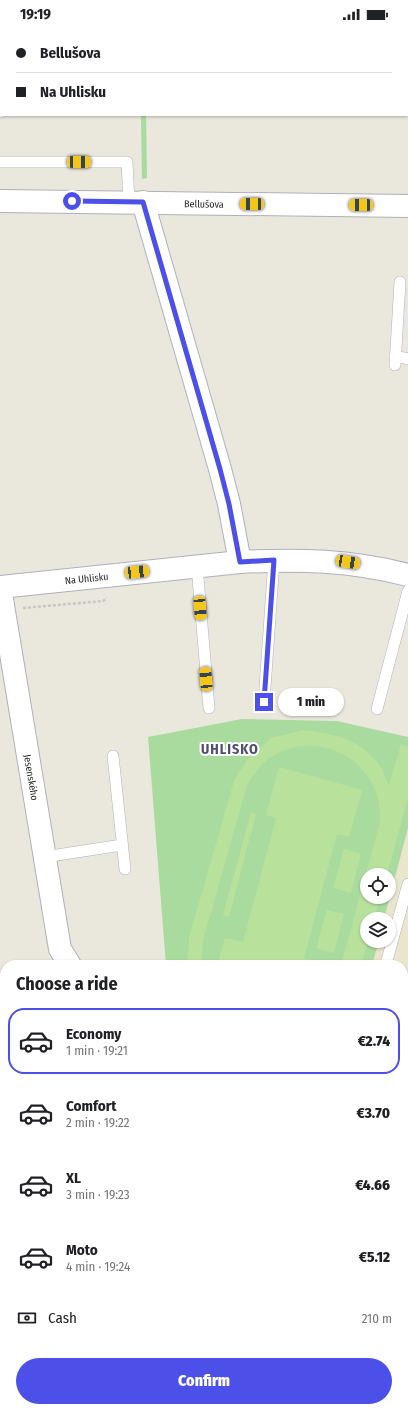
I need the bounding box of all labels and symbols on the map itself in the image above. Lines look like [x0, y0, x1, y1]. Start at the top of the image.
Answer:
car [67, 156, 91, 168]
route start [63, 192, 81, 210]
street label: Bellušova [184, 198, 224, 211]
car [240, 198, 264, 210]
car [349, 199, 373, 211]
car [335, 554, 361, 570]
car [124, 565, 150, 579]
street label: Na Uhlisku [64, 571, 109, 587]
car [193, 596, 207, 620]
car [199, 667, 213, 691]
callout: 1 min [278, 688, 344, 716]
route end [255, 693, 273, 711]
district label: UHLISKO [201, 741, 259, 758]
street label: Jesenského [21, 754, 40, 802]

